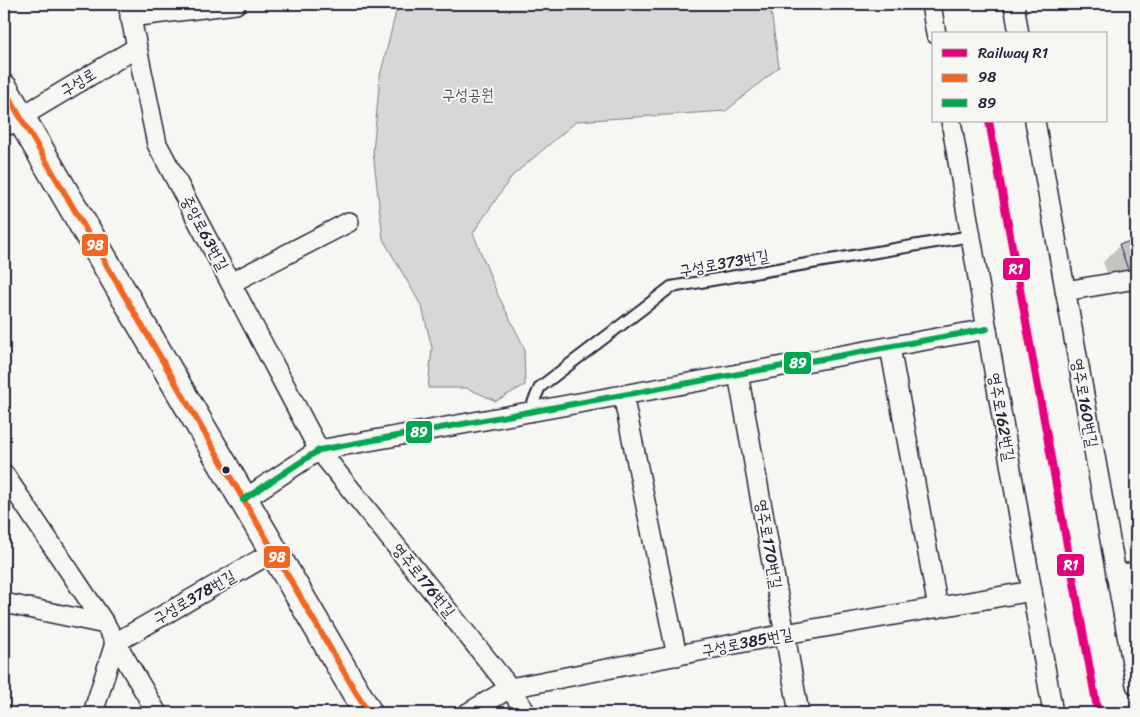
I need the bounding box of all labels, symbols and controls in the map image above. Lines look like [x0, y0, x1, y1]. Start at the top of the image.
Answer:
legend [932, 32, 1108, 122]
text: Railway R1 [978, 40, 1048, 66]
street label: 구성로 [54, 60, 102, 104]
text: 98 [978, 64, 996, 90]
park label: 구성공원 [442, 80, 494, 109]
text: 89 [978, 90, 996, 116]
street label: 중앙로63번길 [173, 190, 237, 276]
line badge: 98 [81, 233, 109, 257]
text: 98 [86, 233, 104, 258]
street label: 구성로373번길 [677, 241, 771, 285]
line badge: R1 [1002, 257, 1031, 281]
text: R1 [1008, 257, 1023, 282]
line badge: 89 [783, 351, 812, 375]
text: 89 [788, 351, 807, 376]
street label: 영주로160번길 [1063, 356, 1107, 450]
street label: 영주로162번길 [980, 370, 1024, 464]
line badge: 89 [405, 420, 433, 444]
text: 89 [409, 420, 428, 445]
unlabelled marker [221, 465, 231, 475]
street label: 영주로170번길 [747, 497, 791, 591]
street label: 영주로176번길 [385, 536, 463, 624]
line badge: 98 [263, 545, 291, 569]
text: 98 [268, 545, 286, 570]
line badge: R1 [1056, 553, 1085, 577]
text: R1 [1063, 553, 1078, 578]
street label: 구성로378번길 [147, 561, 241, 633]
street label: 구성로385번길 [699, 619, 795, 665]

